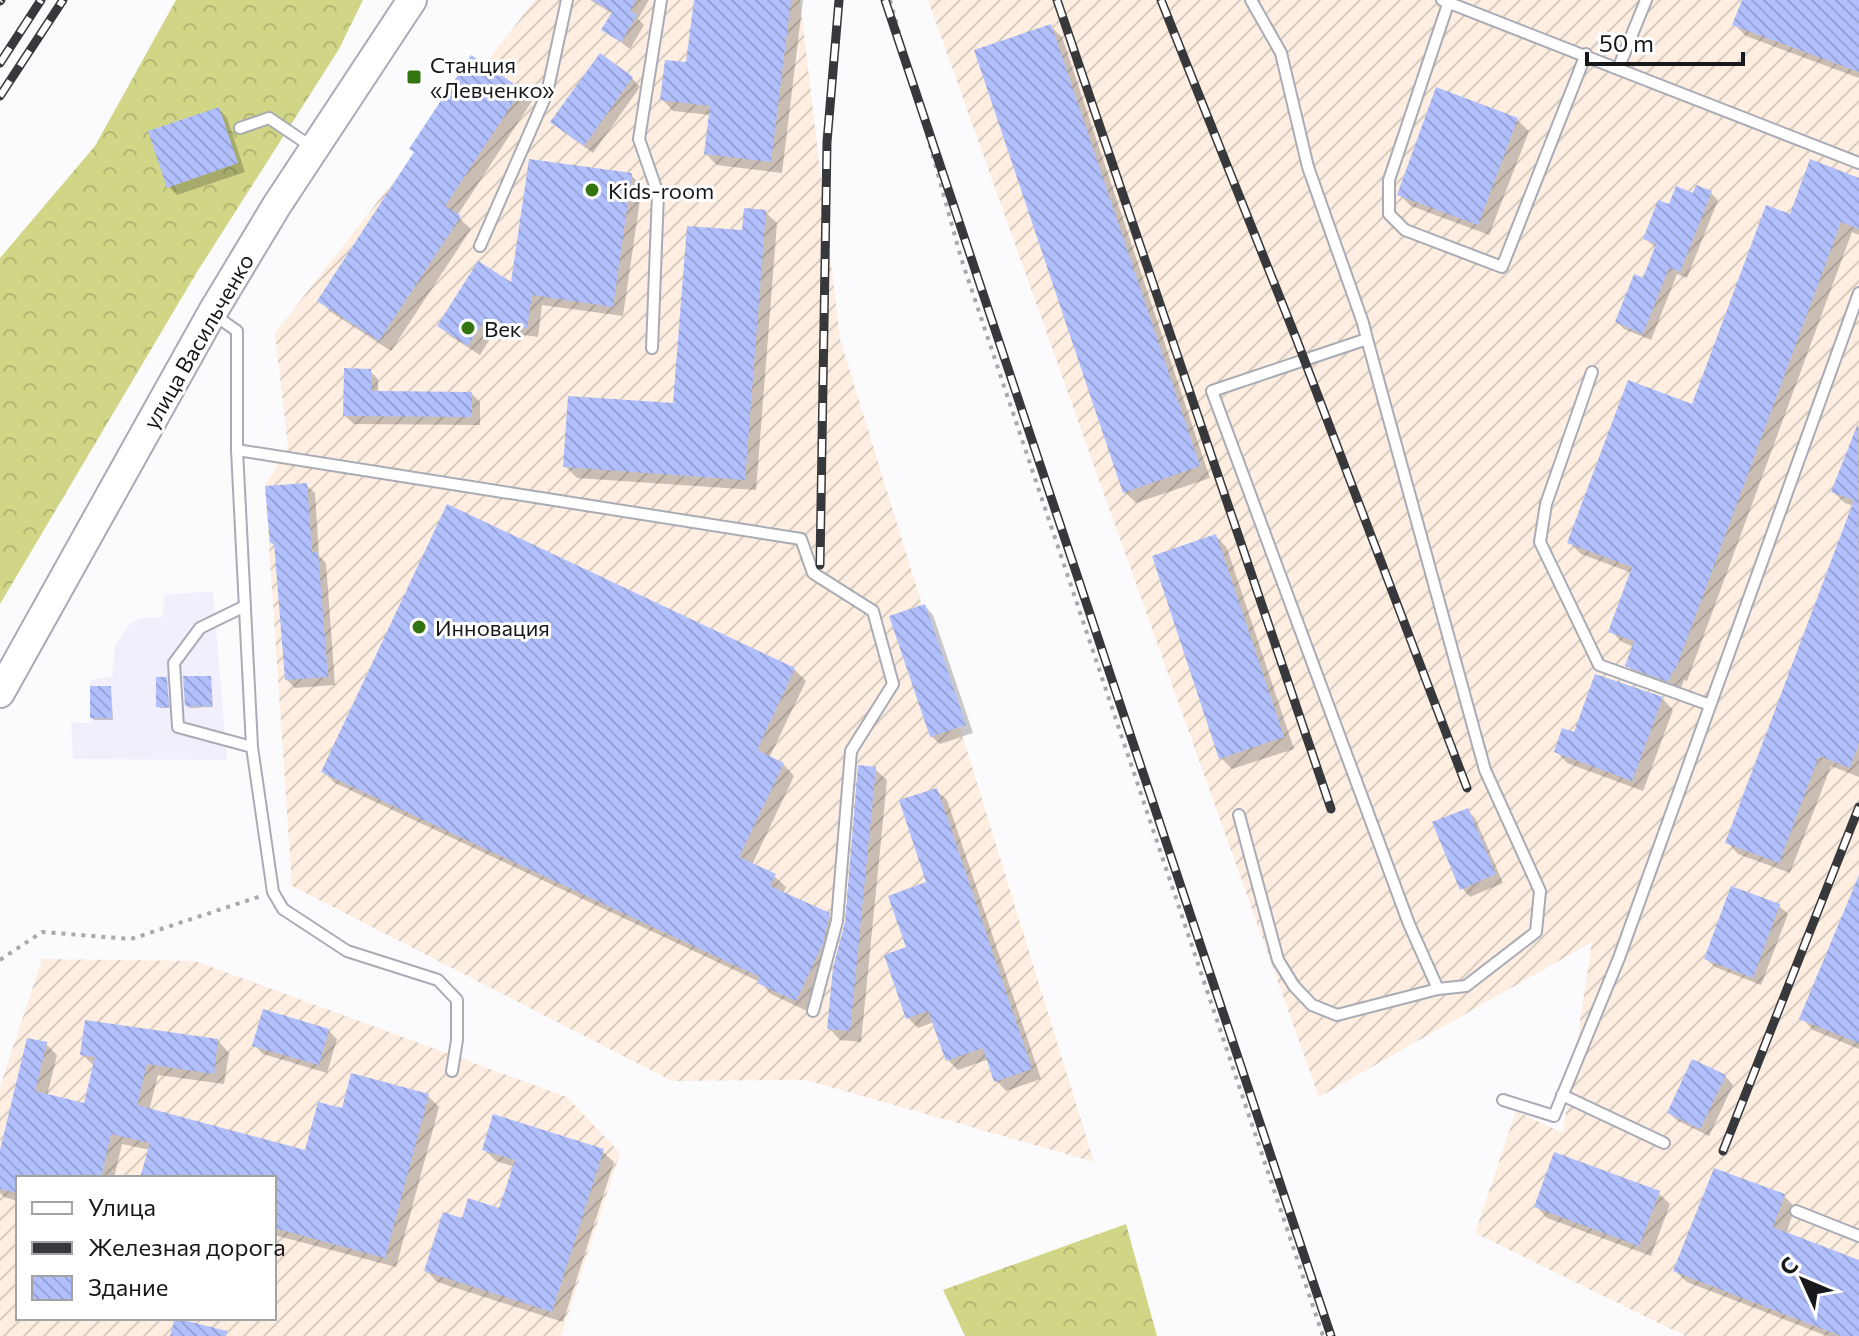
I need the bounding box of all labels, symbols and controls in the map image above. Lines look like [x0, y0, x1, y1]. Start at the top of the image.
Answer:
scale bar [1587, 16, 1743, 66]
text: 50 m [1599, 28, 1654, 57]
place label: Станция «Левченко» [430, 51, 555, 103]
marker: Станция «Левченко» [405, 68, 423, 86]
place label: Kids-room [608, 177, 714, 204]
marker: Kids-room [583, 181, 601, 199]
street label: улица Васильченко [137, 249, 259, 433]
place label: Век [484, 315, 522, 342]
marker: Век [459, 319, 477, 337]
place label: Инновация [435, 614, 550, 641]
marker: Инновация [410, 618, 428, 636]
legend [16, 1176, 276, 1320]
text: Улица [88, 1192, 156, 1221]
text: Железная дорога [88, 1232, 286, 1261]
north arrow [1763, 1240, 1843, 1320]
text: С [1773, 1251, 1803, 1281]
text: Здание [88, 1272, 168, 1301]

